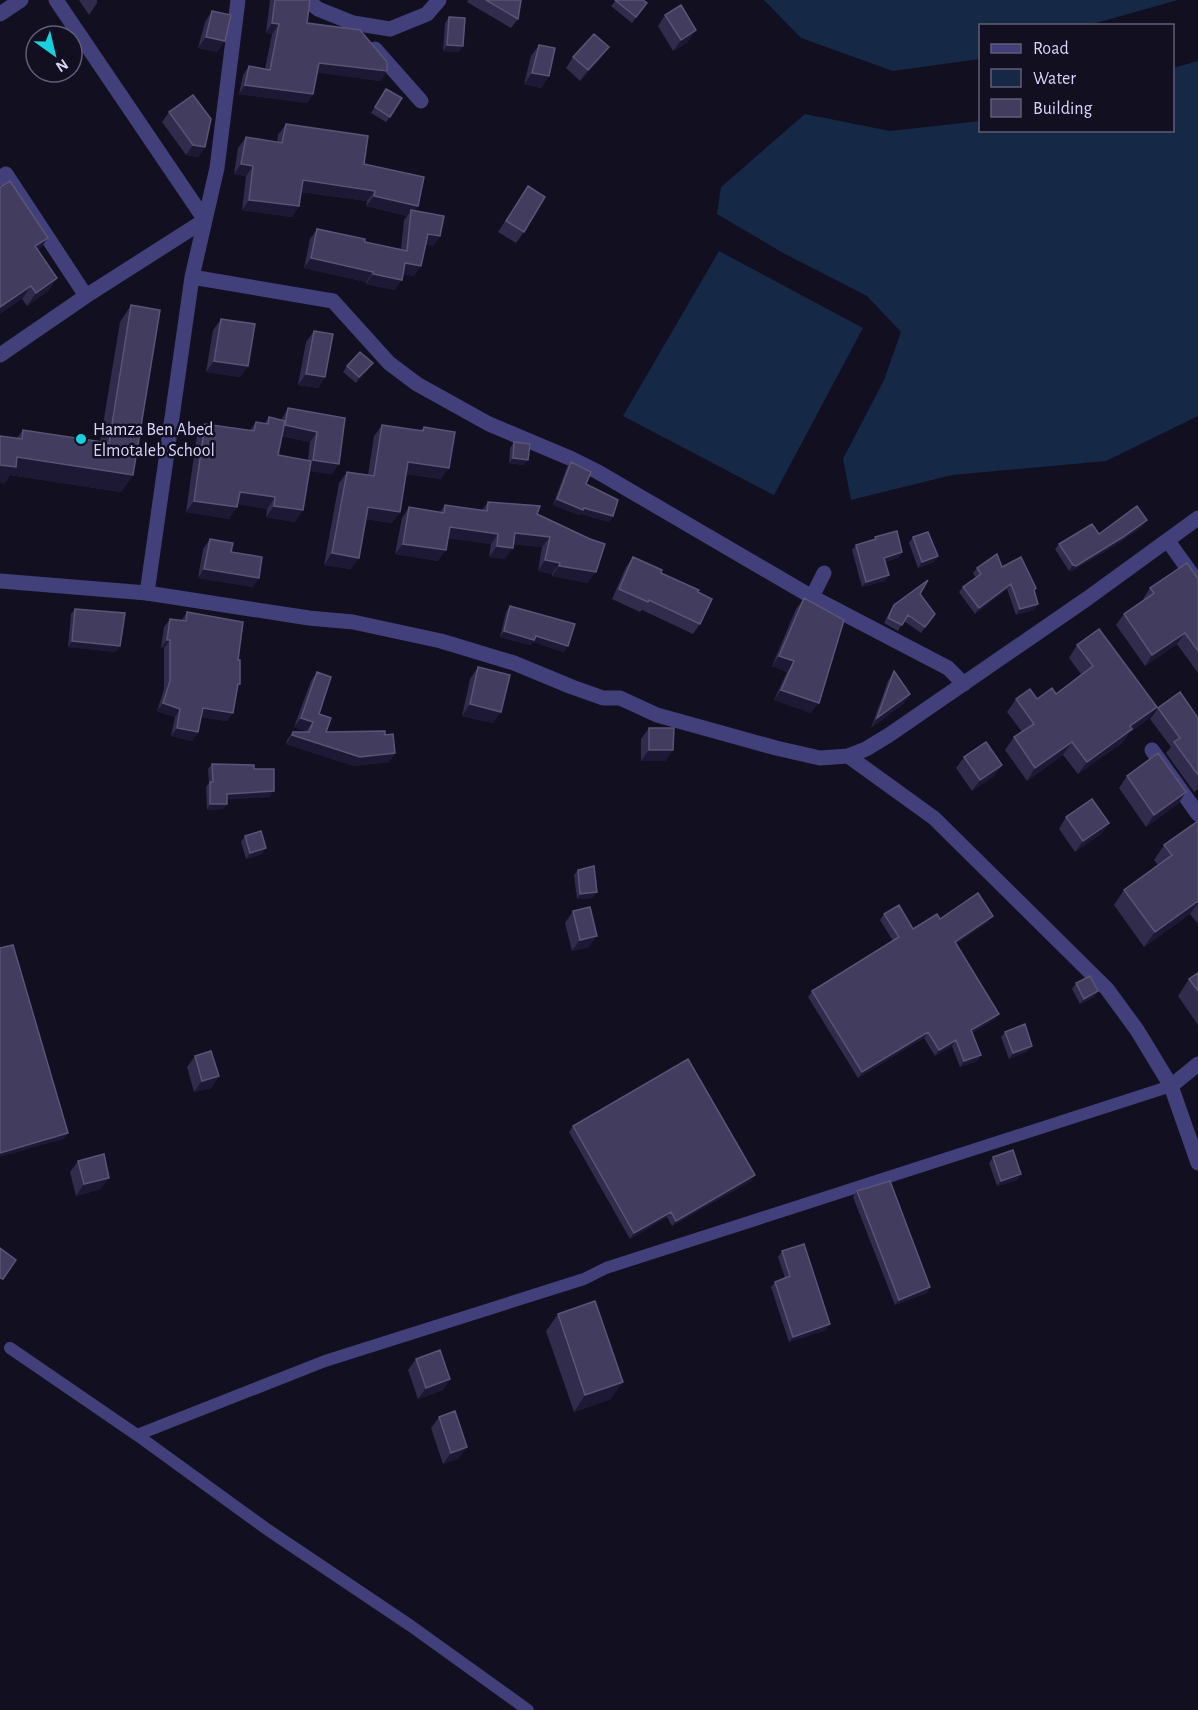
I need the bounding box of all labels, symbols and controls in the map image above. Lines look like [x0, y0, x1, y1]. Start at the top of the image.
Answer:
north arrow [24, 24, 84, 84]
legend [979, 24, 1174, 132]
text: Road [1033, 40, 1069, 58]
text: N [53, 56, 71, 75]
text: Water [1033, 70, 1076, 88]
text: Building [1033, 100, 1093, 118]
place label: Hamza Ben Abed Elmotaleb School [93, 421, 215, 460]
marker: Hamza Ben Abed Elmotaleb School [74, 432, 88, 446]

